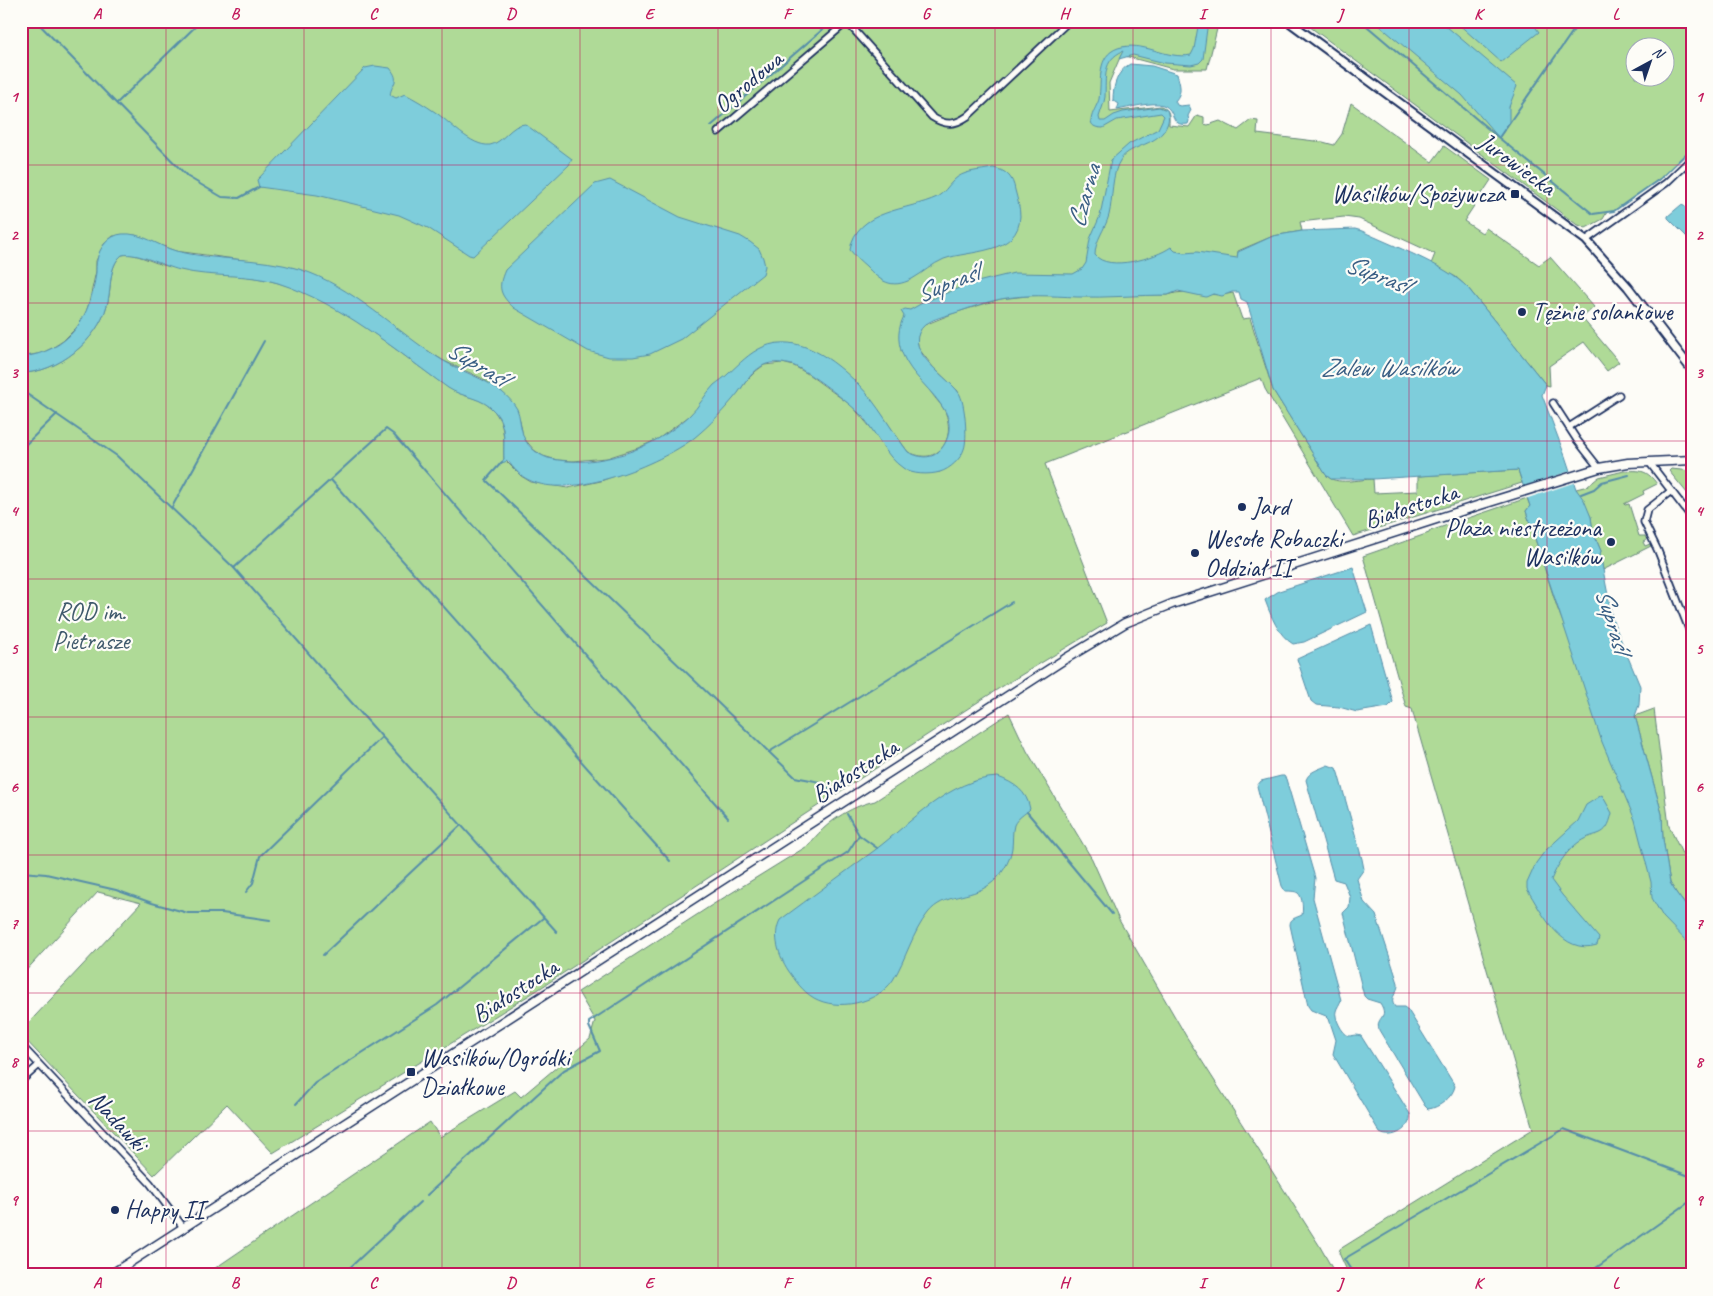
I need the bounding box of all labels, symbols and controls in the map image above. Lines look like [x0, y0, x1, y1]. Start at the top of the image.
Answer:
text: A [93, 4, 103, 24]
text: B [231, 4, 241, 24]
text: C [369, 4, 379, 24]
text: D [506, 4, 517, 24]
text: E [645, 4, 656, 24]
text: F [783, 4, 794, 24]
text: G [922, 4, 932, 24]
text: H [1059, 4, 1071, 24]
text: I [1199, 4, 1209, 24]
text: J [1336, 4, 1345, 24]
text: K [1474, 4, 1486, 24]
text: L [1613, 4, 1621, 24]
north arrow [1626, 38, 1676, 88]
street label: Ogrodowa [707, 42, 792, 120]
text: N [1649, 43, 1669, 63]
text: 1 [10, 87, 19, 107]
text: 1 [1695, 87, 1704, 107]
street label: Jurowiecka [1471, 124, 1564, 204]
water label: Czarna [1059, 158, 1109, 231]
place label: Wasilków/Spożywcza [1332, 178, 1507, 210]
marker: Wasilków/Spożywcza [1509, 188, 1521, 200]
text: 2 [10, 225, 19, 245]
text: 2 [1695, 225, 1704, 245]
water label: Supraśl [1341, 247, 1421, 304]
water label: Supraśl [911, 253, 991, 310]
place label: Tężnie solankowe [1532, 296, 1674, 328]
marker: Tężnie solankowe [1516, 306, 1528, 318]
water label: Supraśl [441, 332, 521, 398]
water label: Zalew Wasilków [1321, 351, 1462, 384]
text: 3 [10, 363, 19, 383]
text: 3 [1695, 363, 1704, 383]
street label: Białostocka [1360, 475, 1465, 536]
place label: Jard [1251, 491, 1293, 523]
text: 4 [10, 501, 19, 521]
marker: Jard [1236, 501, 1248, 513]
text: 4 [1695, 501, 1704, 521]
place label: Plaża niestrzeżona Wasilków [1445, 512, 1603, 573]
place label: Wesołe Robaczki Oddział II [1205, 523, 1346, 584]
marker: Plaża niestrzeżona Wasilków [1605, 536, 1617, 548]
marker: Wesołe Robaczki Oddział II [1189, 547, 1201, 559]
water label: Supraśl [1588, 584, 1641, 664]
park label: ROD im. Pietrasze [53, 596, 131, 657]
text: 5 [11, 639, 20, 659]
text: 5 [1696, 639, 1705, 659]
street label: Białostocka [806, 730, 907, 811]
text: 6 [10, 777, 19, 797]
text: 6 [1695, 777, 1704, 797]
text: 7 [10, 914, 19, 934]
text: 7 [1695, 914, 1704, 934]
street label: Białostocka [466, 950, 567, 1031]
place label: Wasilków/Ogródki Działkowe [421, 1042, 573, 1103]
text: 8 [10, 1052, 19, 1072]
text: 8 [1695, 1052, 1704, 1072]
marker: Wasilków/Ogródki Działkowe [405, 1066, 417, 1078]
street label: Nadawki [82, 1084, 157, 1161]
text: 9 [10, 1190, 19, 1210]
text: 9 [1695, 1190, 1704, 1210]
place label: Happy II [125, 1194, 209, 1226]
marker: Happy II [109, 1204, 121, 1216]
text: A [93, 1273, 103, 1293]
text: B [231, 1273, 241, 1293]
text: C [369, 1273, 379, 1293]
text: D [506, 1273, 517, 1293]
text: E [645, 1273, 656, 1293]
text: F [783, 1273, 794, 1293]
text: G [922, 1273, 932, 1293]
text: H [1059, 1273, 1071, 1293]
text: I [1199, 1273, 1209, 1293]
text: J [1336, 1273, 1345, 1293]
text: K [1474, 1273, 1486, 1293]
text: L [1613, 1273, 1621, 1293]

